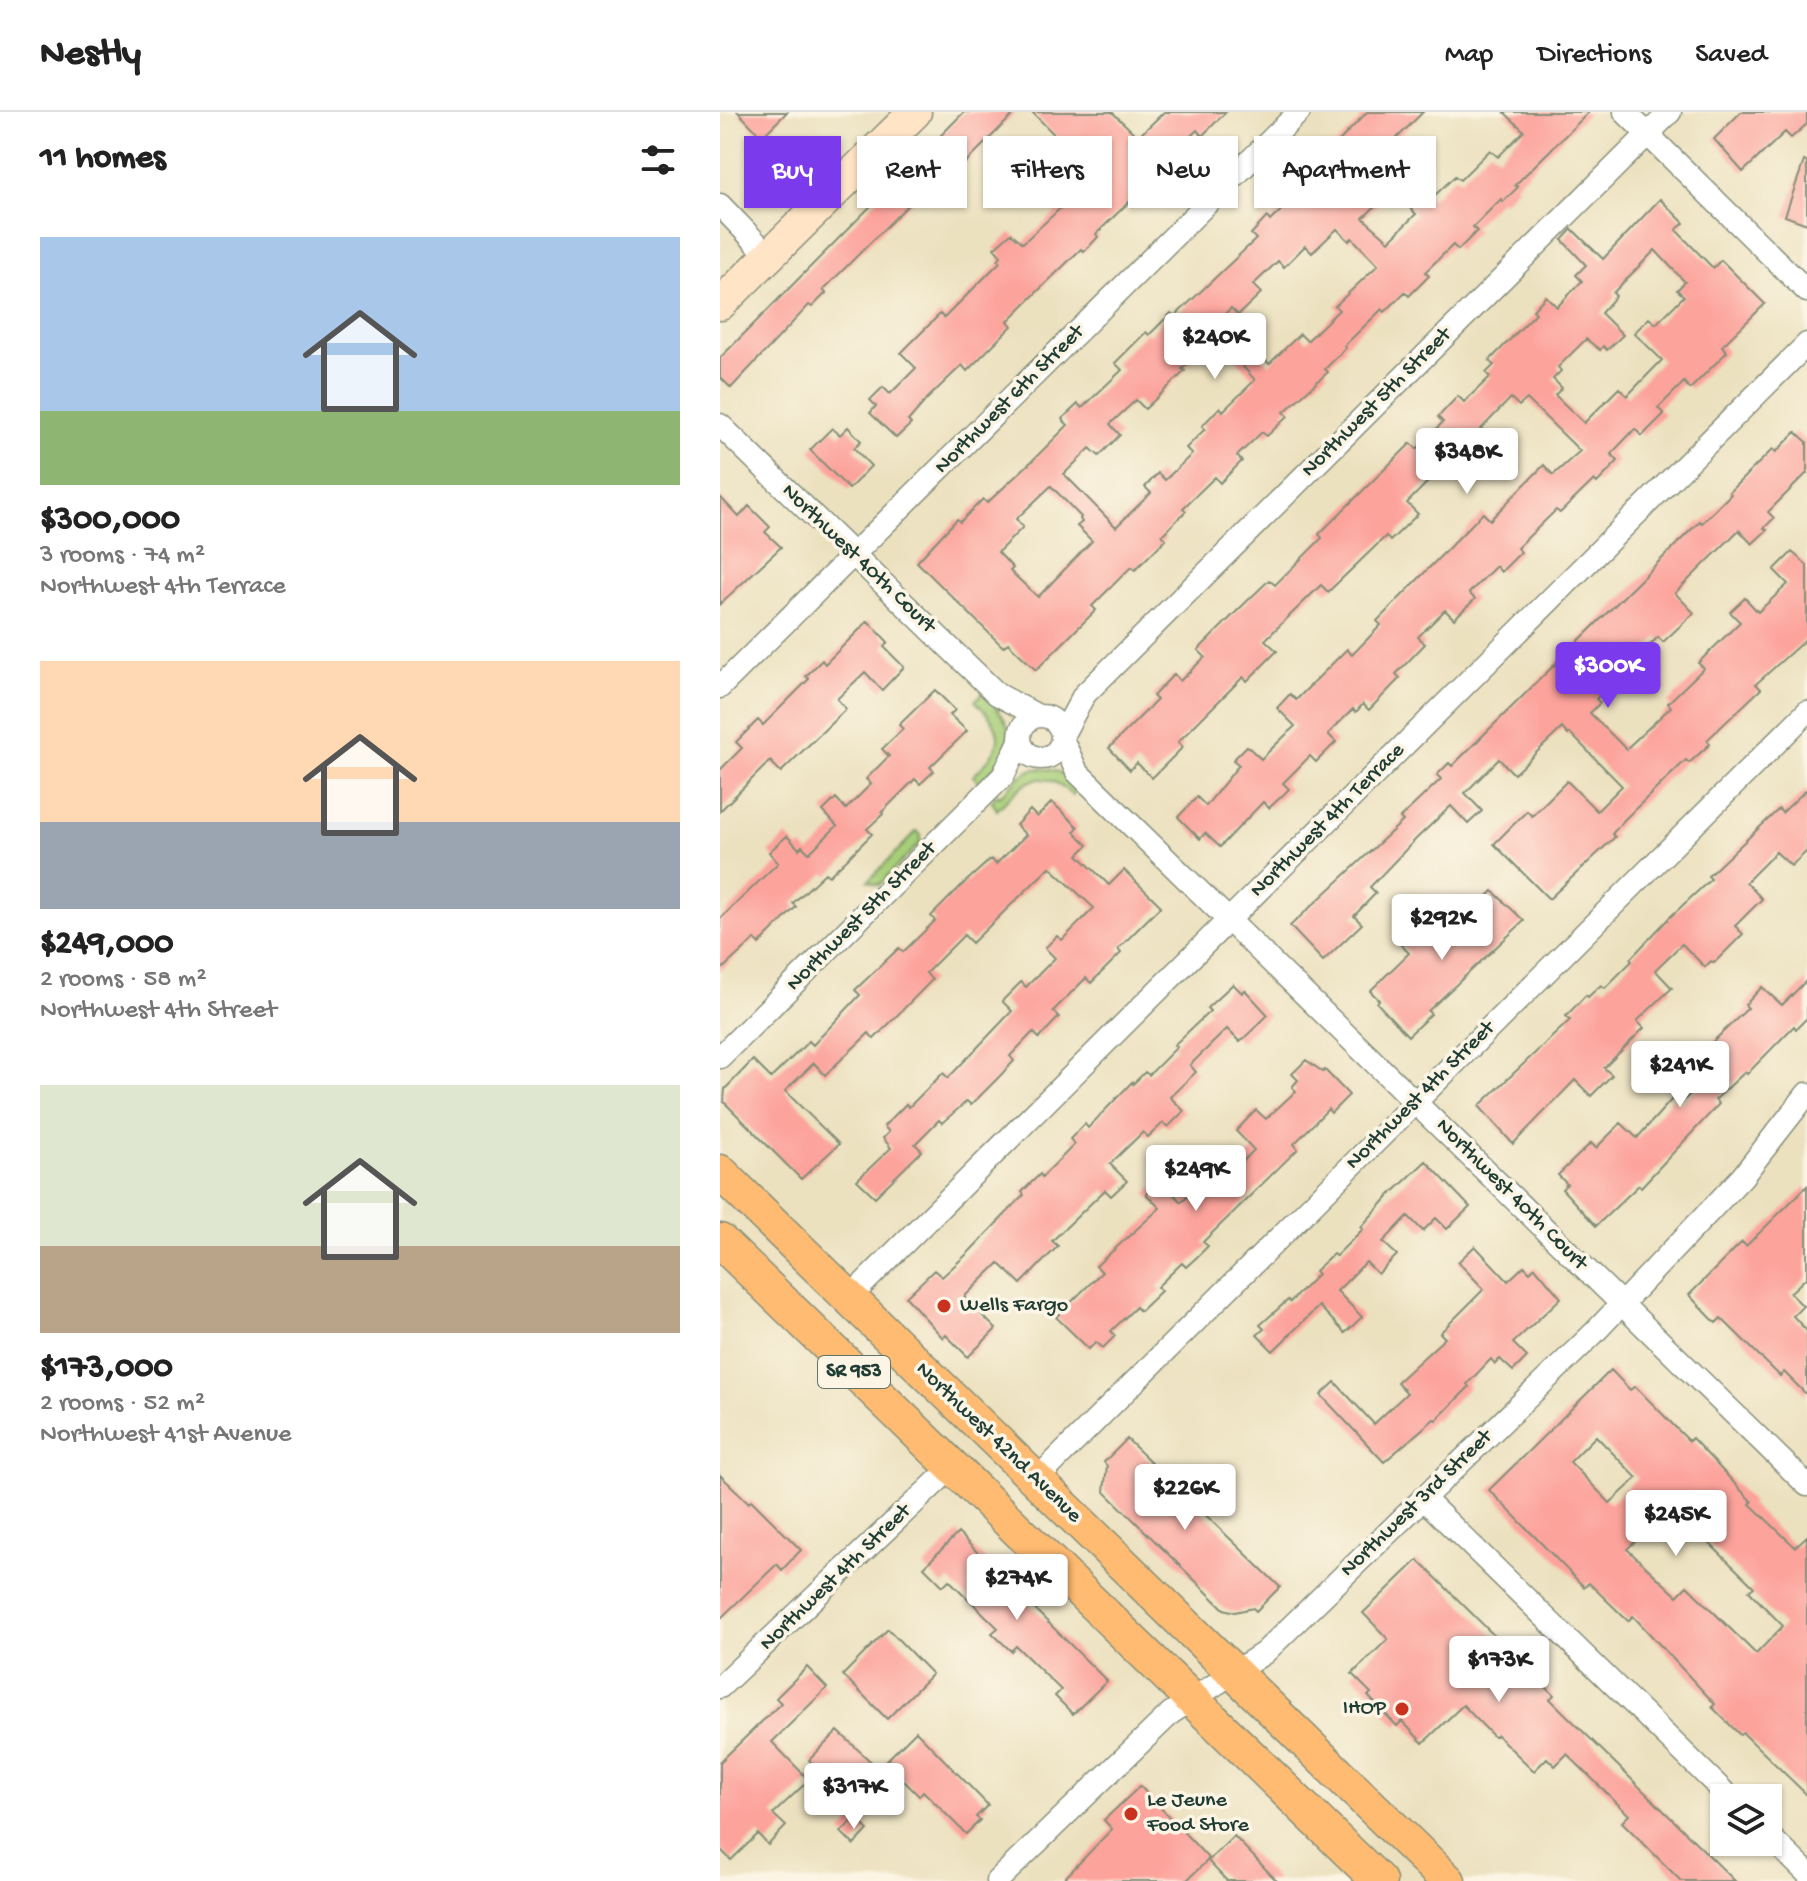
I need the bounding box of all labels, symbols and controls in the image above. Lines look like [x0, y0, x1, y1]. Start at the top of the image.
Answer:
text: Nestly [40, 33, 141, 77]
text: Map [1445, 39, 1493, 72]
text: Directions [1537, 39, 1651, 72]
text: Saved [1695, 39, 1767, 72]
chip: Buy [744, 136, 841, 208]
chip: Rent [857, 136, 967, 208]
chip: Filters [983, 136, 1112, 208]
chip: New [1128, 136, 1238, 208]
chip: Apartment [1254, 136, 1436, 208]
icon: filters [636, 138, 680, 182]
text: 11 homes [40, 140, 166, 180]
icon: home [288, 289, 432, 433]
pin: $240K [1159, 313, 1271, 381]
street label: Northwest 6th Street [930, 318, 1092, 480]
street label: Northwest 5th Street [1297, 321, 1459, 483]
text: $240K [1182, 323, 1248, 354]
pin: $348K [1411, 428, 1523, 496]
text: $348K [1434, 438, 1500, 469]
street label: Northwest 40th Court [775, 479, 942, 641]
text: $300,000 [40, 501, 180, 541]
text: 3 rooms · 74 m² [40, 541, 205, 572]
text: Northwest 4th Terrace [40, 572, 286, 603]
pin: $300K [1552, 642, 1664, 710]
text: $300K [1573, 652, 1643, 683]
icon: home [288, 713, 432, 857]
street label: Northwest 4th Terrace [1245, 738, 1411, 904]
street label: Northwest 5th Street [782, 835, 944, 997]
pin: $292K [1386, 894, 1498, 962]
text: $292K [1410, 904, 1474, 935]
text: $249,000 [40, 925, 174, 965]
text: 2 rooms · 58 m² [40, 965, 206, 996]
text: Northwest 4th Street [40, 996, 277, 1027]
street label: Northwest 4th Street [1341, 1015, 1502, 1176]
pin: $241K [1624, 1041, 1736, 1109]
text: $241K [1649, 1051, 1711, 1082]
street label: Northwest 40th Court [1430, 1114, 1594, 1278]
icon: home [288, 1137, 432, 1281]
pin: $249K [1140, 1145, 1252, 1213]
text: $249K [1164, 1155, 1228, 1186]
place label: Wells Fargo [960, 1293, 1068, 1319]
marker: Wells Fargo [935, 1297, 953, 1315]
text: $173,000 [40, 1349, 173, 1389]
road number: SR 953 [818, 1356, 890, 1388]
street label: Northwest 42nd Avenue [909, 1357, 1087, 1530]
text: 2 rooms · 52 m² [40, 1389, 205, 1420]
text: Northwest 41st Avenue [40, 1420, 292, 1451]
street label: Northwest 3rd Street [1336, 1423, 1500, 1583]
pin: $226K [1129, 1464, 1241, 1532]
text: $226K [1153, 1474, 1217, 1505]
pin: $245K [1620, 1490, 1732, 1558]
street label: Northwest 4th Street [755, 1498, 918, 1657]
text: $245K [1644, 1500, 1708, 1531]
pin: $274K [961, 1554, 1073, 1622]
text: $274K [985, 1564, 1049, 1595]
pin: $173K [1443, 1636, 1555, 1704]
text: $173K [1467, 1646, 1531, 1677]
place label: IHOP [1343, 1696, 1387, 1722]
marker: IHOP [1393, 1700, 1411, 1718]
pin: $317K [798, 1763, 910, 1831]
text: $317K [822, 1773, 886, 1804]
map controls [1710, 1784, 1782, 1856]
button: layers [1710, 1784, 1782, 1856]
place label: Le Jeune Food Store [1146, 1788, 1250, 1839]
marker: Le Jeune Food Store [1122, 1805, 1140, 1823]

